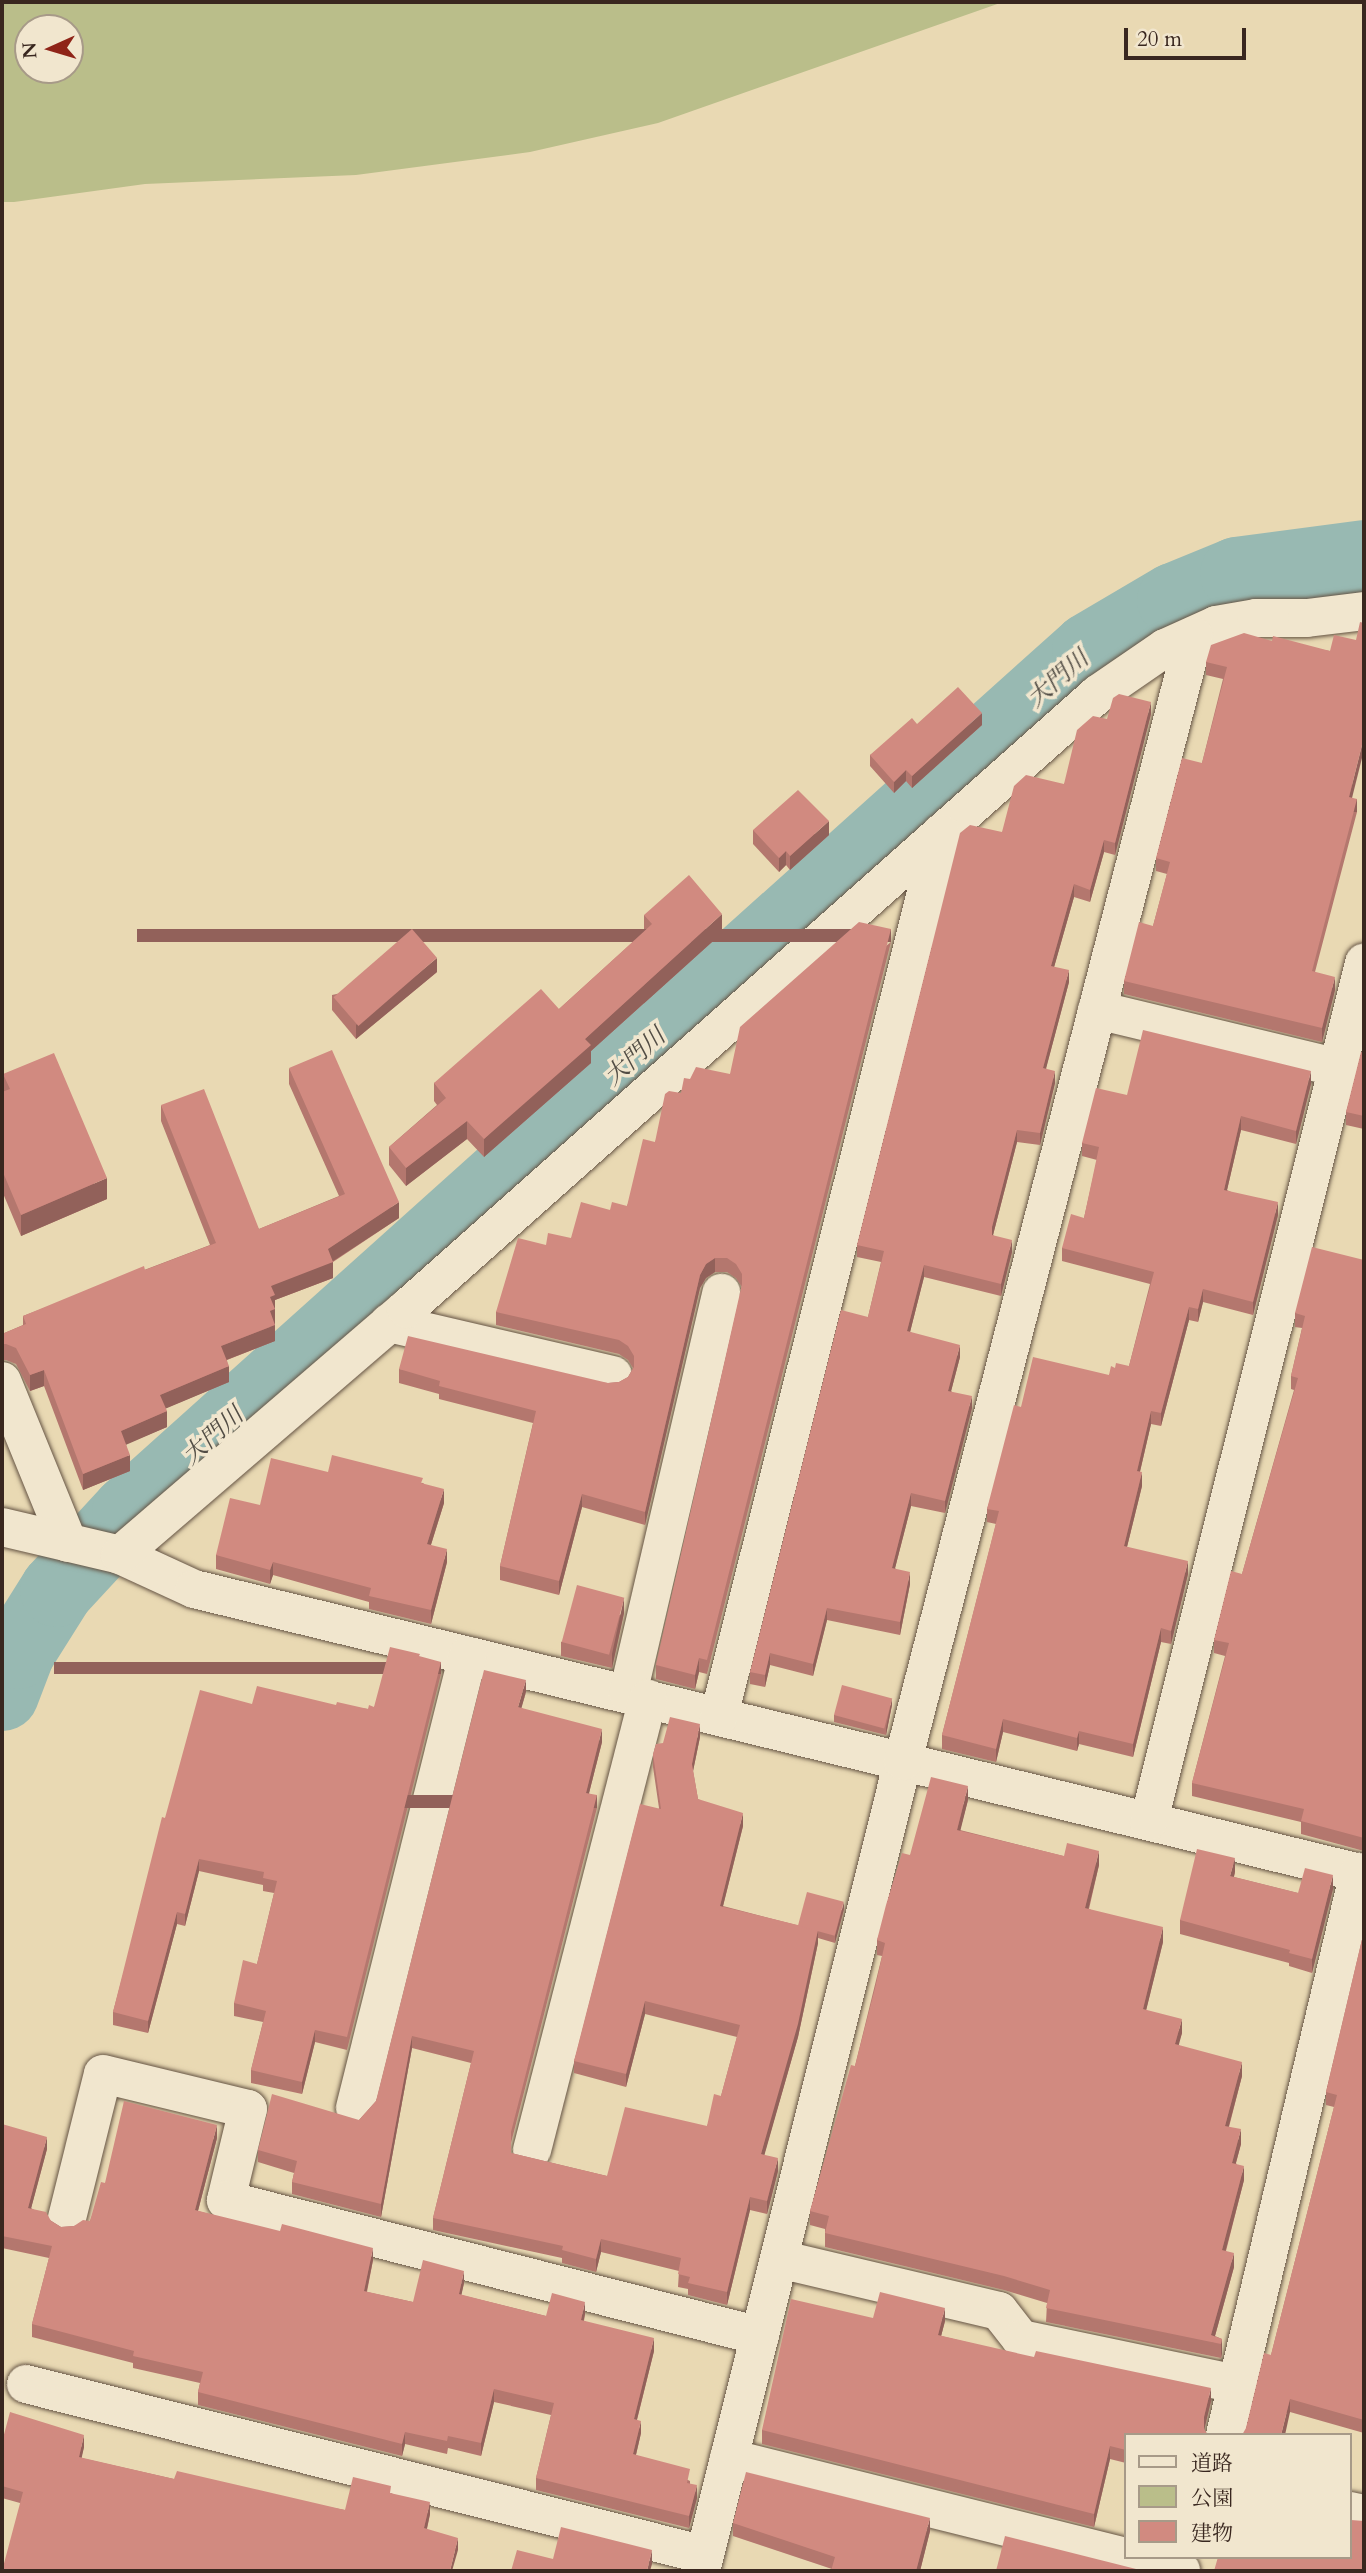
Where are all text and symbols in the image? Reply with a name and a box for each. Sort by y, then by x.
north arrow [14,14,84,84]
scale bar [1128,14,1250,58]
text: 20 m [1137,25,1182,54]
text: N [17,41,44,59]
water label: 大門川 [1021,645,1095,713]
water label: 大門川 [599,1022,671,1092]
water label: 大門川 [177,1401,249,1471]
legend [1124,2433,1352,2559]
text: 道路 [1191,2449,1233,2478]
text: 公園 [1191,2484,1233,2513]
text: 建物 [1191,2519,1233,2548]

